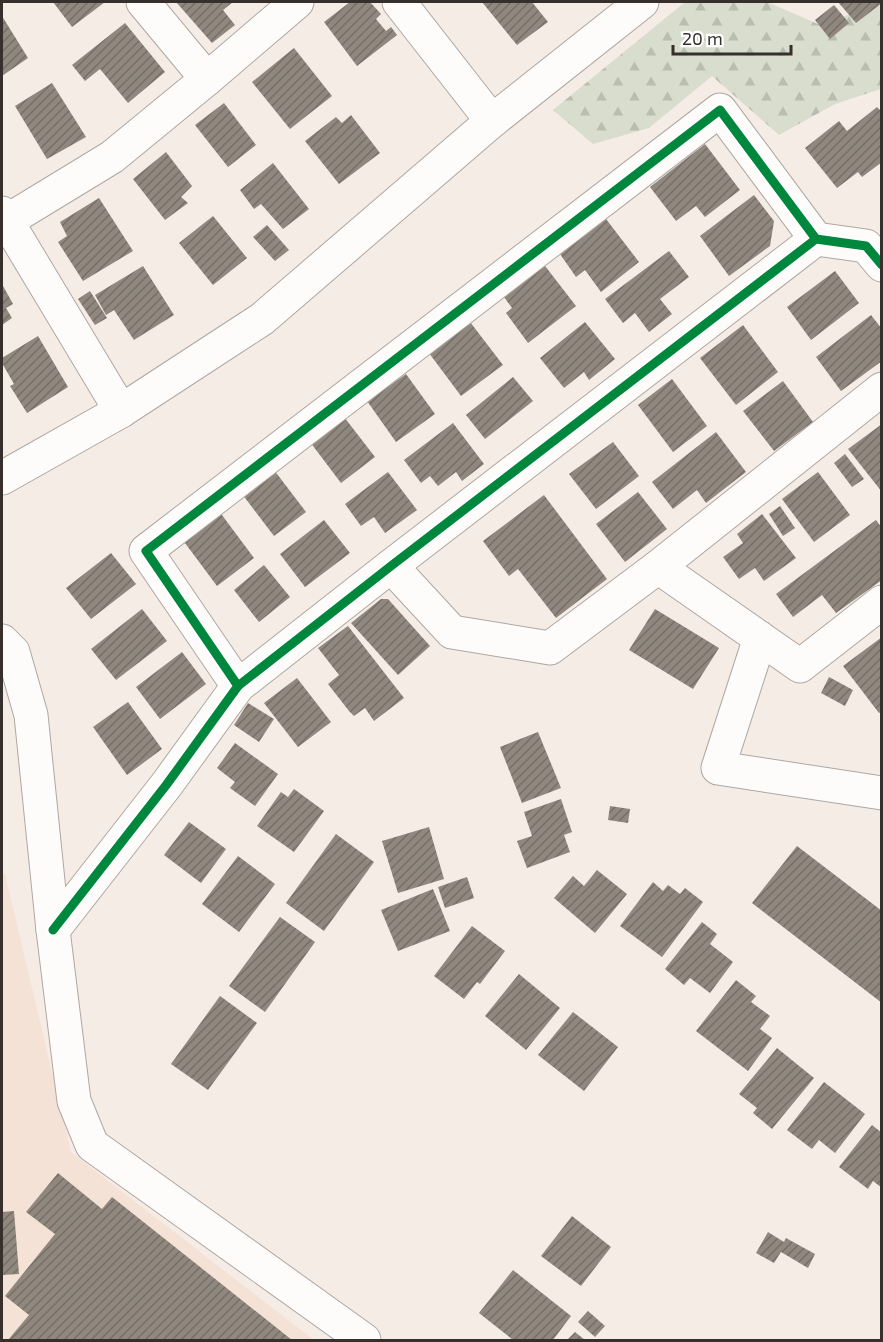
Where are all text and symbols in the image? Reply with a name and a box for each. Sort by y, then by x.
scale bar [673,18,792,56]
text: 20 m [682,27,723,49]

